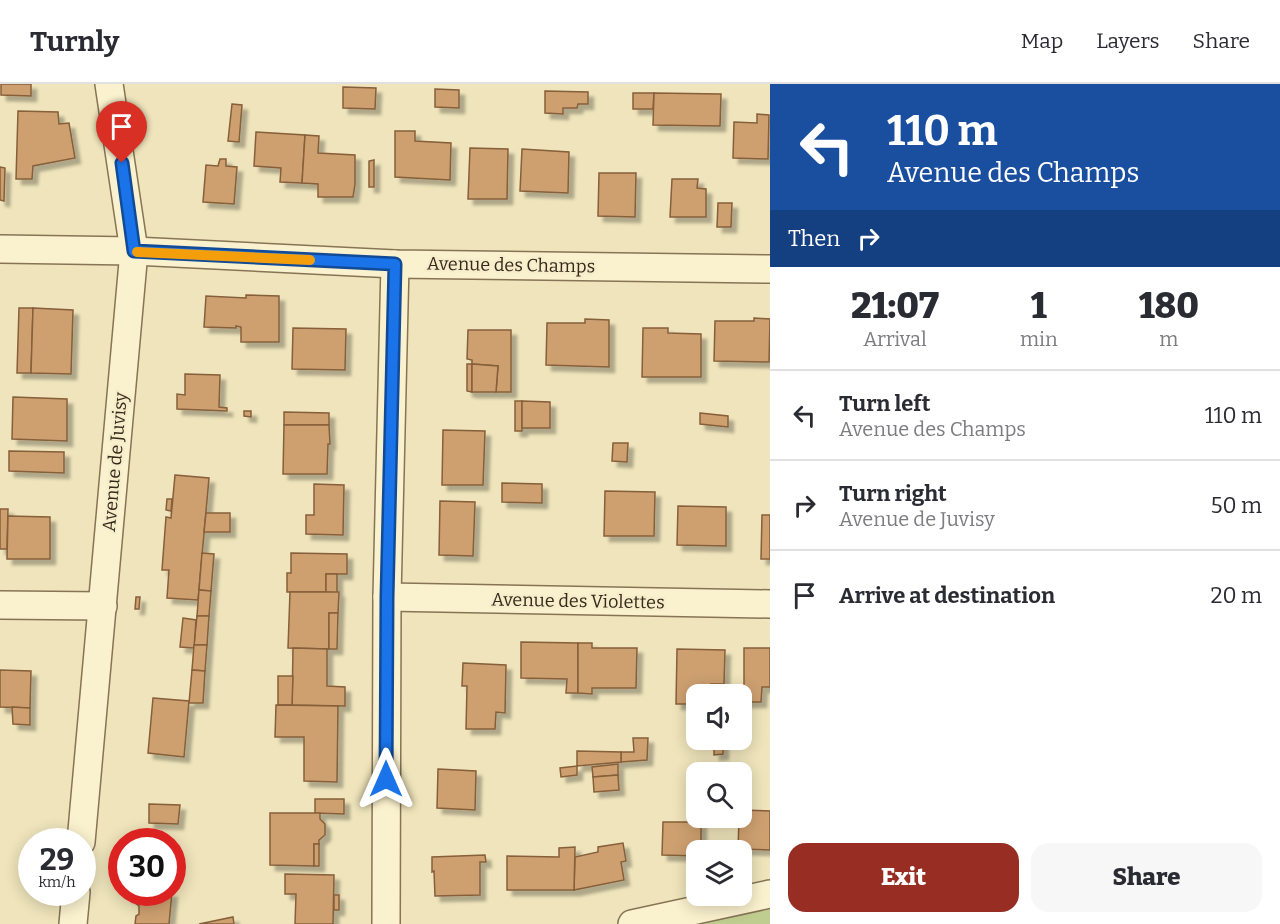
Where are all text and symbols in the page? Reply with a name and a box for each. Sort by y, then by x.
text: Turnly [30,25,119,58]
text: Map [1021,28,1063,54]
text: Layers [1096,28,1160,54]
text: Share [1193,28,1250,54]
pin [96,101,147,163]
text: 110 m [887,106,998,156]
icon: left [788,108,866,186]
icon: arrive [105,110,138,143]
text: Avenue des Champs [887,157,1139,189]
icon: right [852,222,885,255]
text: Then [788,225,840,252]
street label: Avenue des Champs [427,253,595,277]
text: 21:07 [851,284,939,328]
text: 1 [1031,284,1047,328]
text: 180 [1139,284,1199,328]
text: Arrival [863,327,927,351]
text: min [1020,327,1058,351]
text: m [1159,327,1178,351]
text: Turn left [839,390,931,417]
street label: Avenue de Juvisy [98,391,132,533]
icon: left [788,399,821,432]
text: 110 m [1205,402,1262,429]
text: Avenue des Champs [839,417,1026,441]
text: Turn right [839,480,947,507]
icon: right [788,489,821,522]
text: 50 m [1211,492,1262,519]
text: Avenue de Juvisy [839,507,995,531]
icon: arrive [788,579,821,612]
text: Arrive at destination [839,582,1055,609]
text: 20 m [1211,582,1262,609]
street label: Avenue des Violettes [491,588,665,614]
map controls [686,684,752,906]
button: sound [686,684,752,750]
position arrow [354,747,418,811]
button: search [686,762,752,828]
speed limit sign: 30 [108,828,186,906]
button: layers [686,840,752,906]
text: 29 [40,842,74,878]
button: Exit [788,843,1019,912]
button: Share [1031,843,1262,912]
text: km/h [38,873,76,891]

